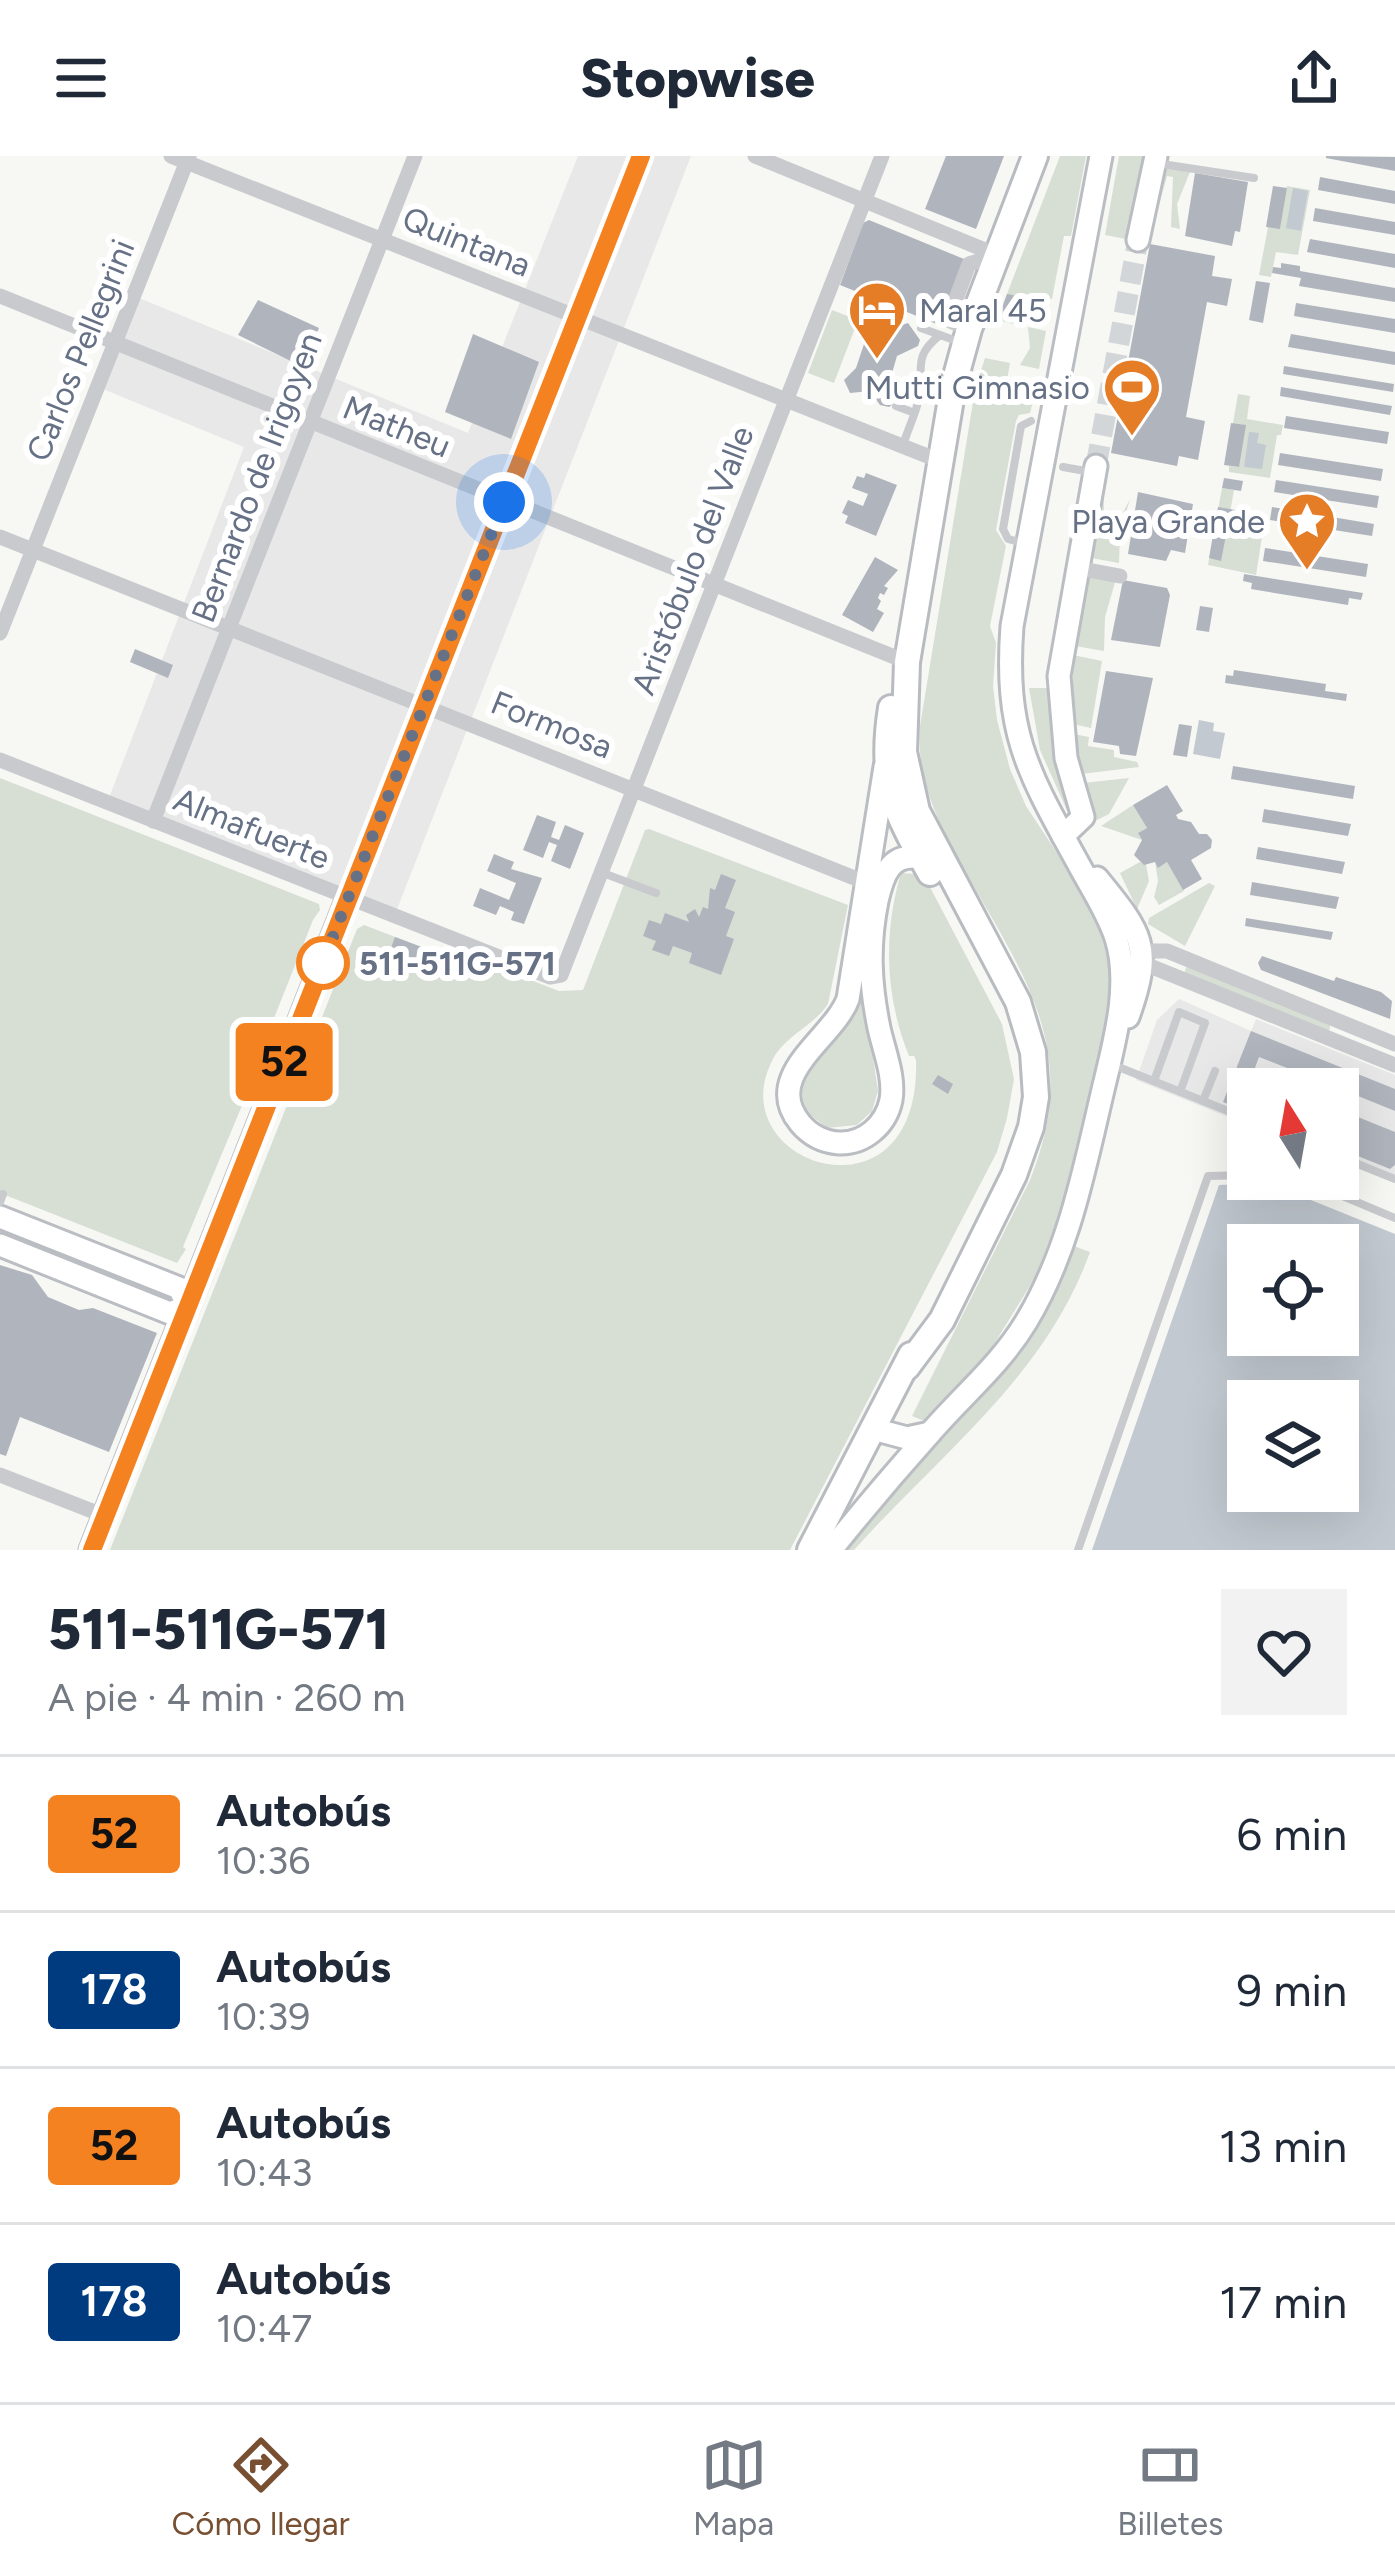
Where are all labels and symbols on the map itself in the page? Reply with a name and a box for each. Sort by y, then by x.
street label: Quintana [397,198,537,285]
street label: Carlos Pellegrini [18,234,143,467]
hotel icon: Maral 45 [846,279,908,361]
place label: Maral 45 [919,291,1047,330]
street label: Bernardo de Irigoyen [183,327,330,628]
sports icon: Mutti Gimnasio [1101,356,1163,438]
place label: Mutti Gimnasio [865,368,1090,407]
street label: Matheu [338,387,456,466]
street label: Aristóbulo del Valle [623,421,762,700]
your location [474,472,534,532]
place icon: Playa Grande [1276,490,1338,572]
place label: Playa Grande [1071,502,1265,541]
street label: Formosa [485,683,618,766]
street label: Almafuerte [168,780,335,877]
marker: 511-511G-571 [298,938,348,988]
place label: 511-511G-571 [359,944,556,983]
line badge: 52 [230,1023,338,1101]
north arrow [1227,1068,1359,1200]

